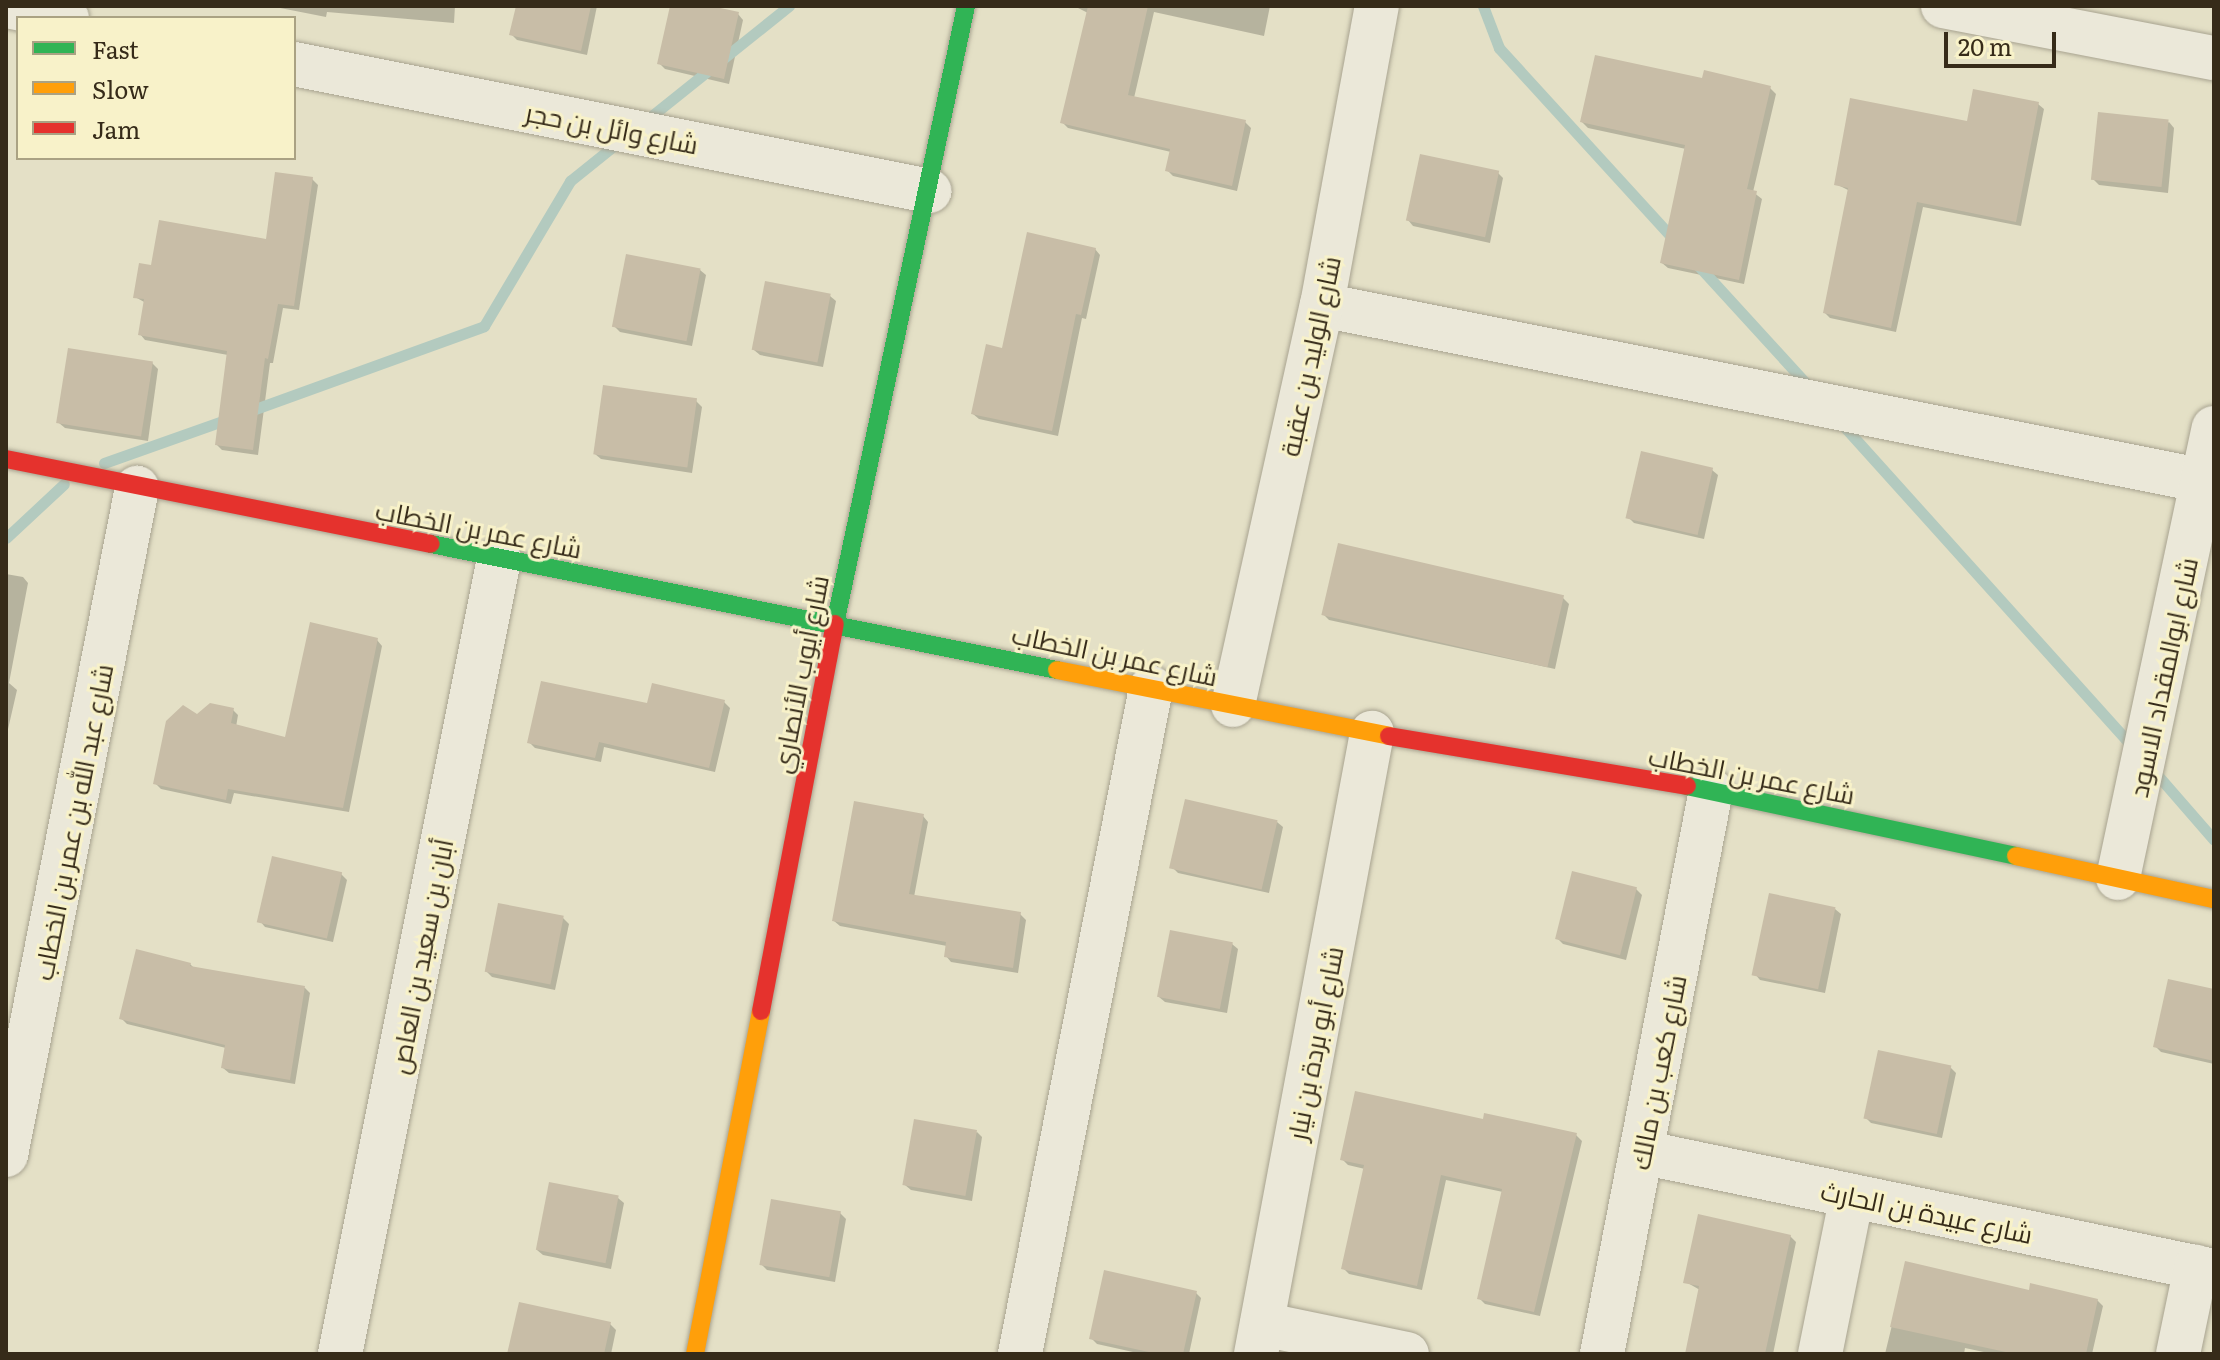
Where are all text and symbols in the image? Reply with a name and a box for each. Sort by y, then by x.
legend [16,16,296,160]
scale bar [1948,16,2060,66]
text: 20 m [1958,28,2012,63]
text: Fast [92,31,139,66]
text: Slow [92,71,149,106]
street label: شارع وائل بن حجر [523,95,701,159]
text: Jam [92,111,140,146]
street label: شارع الوليد بن عقبة [1273,253,1345,459]
street label: شارع عمر بن الخطاب [373,493,585,563]
street label: شارع ابوالمقداد الاسود [2121,554,2203,800]
street label: شارع أيوب الأنصاري [765,572,833,776]
street label: شارع عمر بن الخطاب [1009,617,1221,691]
street label: شارع عبد الله بن عمر بن الخطاب [26,661,118,983]
street label: شارع عمر بن الخطاب [1646,739,1858,809]
street label: أبان بن سعيد بن العاص [382,836,458,1076]
street label: شارع أبو بردة بن نيار [1280,943,1348,1143]
street label: شارع كعب بن مالك [1623,972,1691,1172]
street label: شارع عبيدة بن الحارث [1818,1173,2036,1249]

